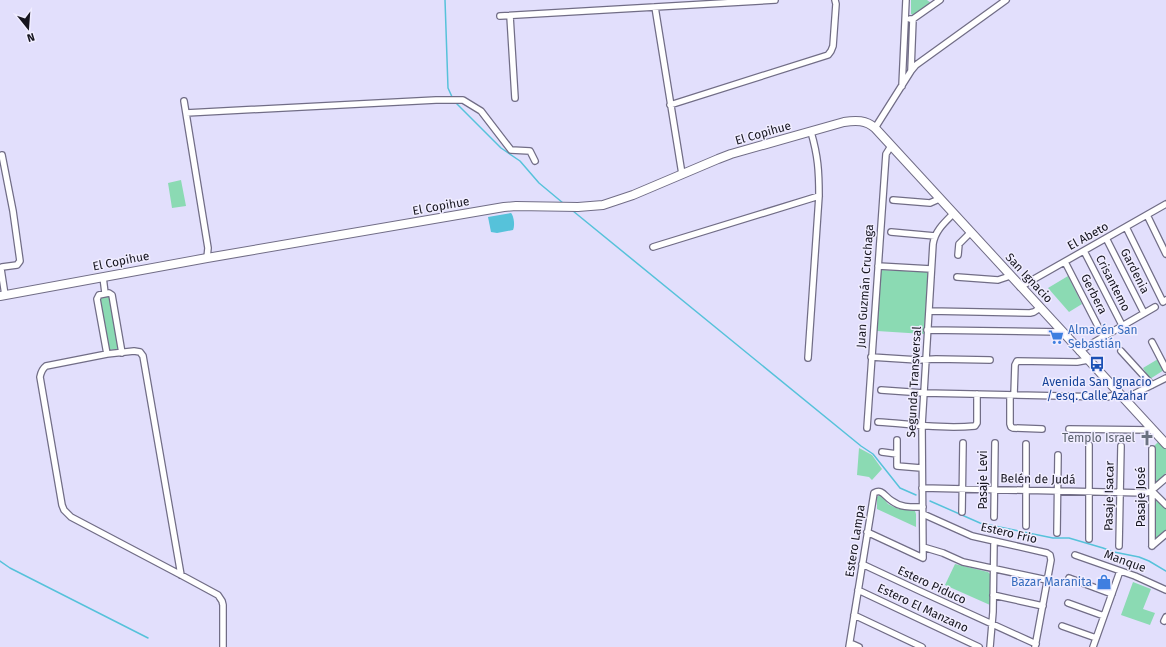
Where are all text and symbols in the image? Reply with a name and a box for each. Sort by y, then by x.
north arrow [8,8,48,48]
text: N [25,30,36,44]
street label: El Copihue [733,118,793,148]
street label: El Copihue [411,194,471,218]
street label: El Abeto [1065,219,1111,253]
street label: Juan Guzmán Cruchaga [854,224,876,348]
street label: Gardenia [1118,246,1152,296]
street label: El Copihue [91,249,151,273]
street label: San Ignacio [1002,250,1056,306]
street label: Crisantemo [1093,252,1133,314]
street label: Gerbera [1078,272,1110,316]
place label: Almacén San Sebastián [1068,323,1138,351]
street label: Segunda Transversal [904,326,924,438]
supermarket icon: Almacén San Sebastián [1047,328,1065,346]
bus stop icon: Avenida San Ignacio / esq. Calle Azahar [1088,355,1106,373]
place label: Avenida San Ignacio / esq. Calle Azahar [1042,375,1152,403]
church icon: Templo Israel [1138,429,1156,447]
place label: Templo Israel [1062,431,1135,445]
street label: Pasaje Levi [976,450,990,510]
street label: Pasaje Isacar [1101,461,1117,531]
street label: Pasaje José [1134,467,1148,527]
street label: Belén de Judá [1000,471,1076,487]
street label: Estero Lampa [842,504,868,578]
street label: Estero Frio [979,520,1039,546]
street label: Manque [1102,547,1148,575]
street label: Estero Piduco [895,563,969,607]
shop icon: Bazar Maranita [1095,573,1113,591]
place label: Bazar Maranita [1011,575,1092,589]
street label: Estero El Manzano [875,581,971,635]

